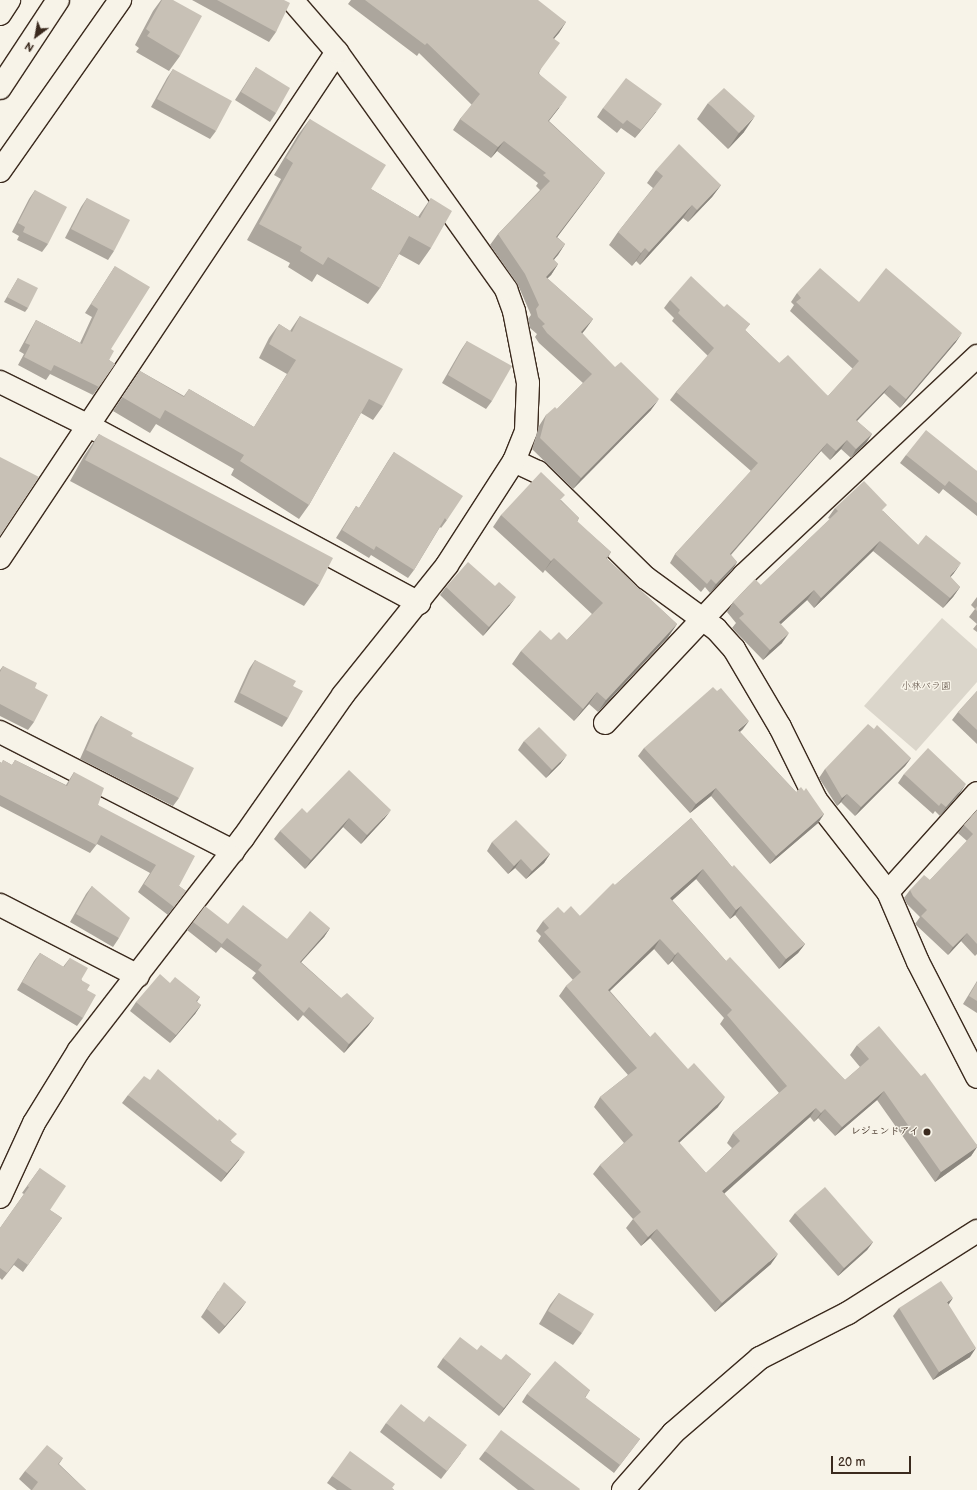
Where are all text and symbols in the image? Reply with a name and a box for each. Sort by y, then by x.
north arrow [16,16,56,56]
text: N [22,39,36,54]
park label: 小林バラ園 [901,681,951,693]
place label: レジェンドアイ [849,1126,919,1138]
marker: レジェンドアイ [922,1127,932,1137]
scale bar [833,1448,913,1474]
text: 20 m [838,1455,865,1470]

